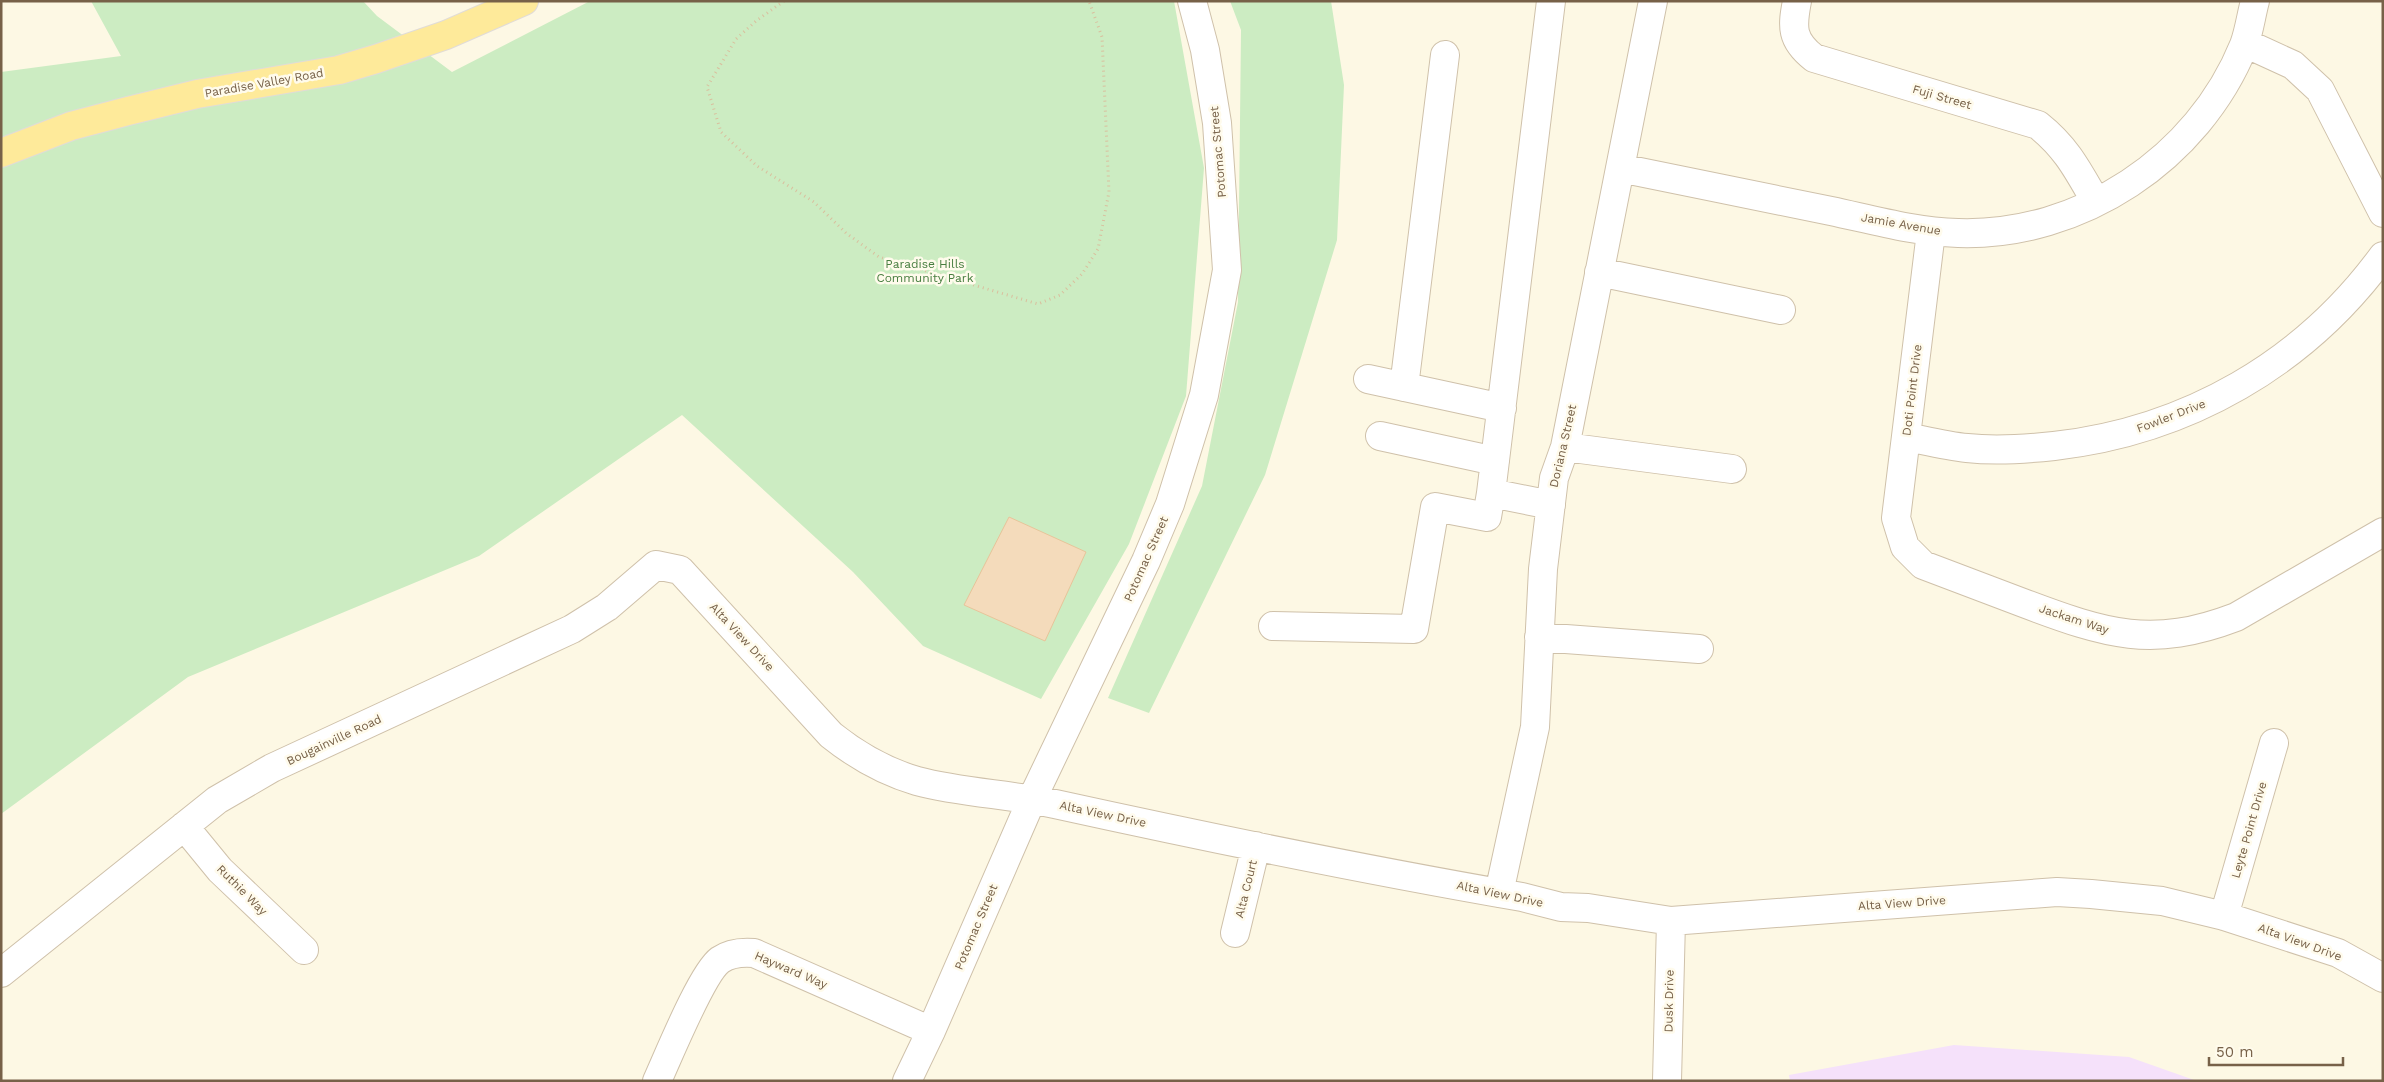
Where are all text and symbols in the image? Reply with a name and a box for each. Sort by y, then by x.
street label: Paradise Valley Road [204,66,324,100]
street label: Fuji Street [1911,82,1973,112]
street label: Potomac Street [1207,106,1229,198]
street label: Jamie Avenue [1860,210,1942,238]
park label: Paradise Hills Community Park [876,257,974,285]
street label: Doti Point Drive [1899,343,1925,436]
street label: Fowler Drive [2134,396,2208,436]
street label: Doriana Street [1547,403,1579,489]
street label: Potomac Street [1121,514,1171,604]
street label: Alta View Drive [707,600,777,674]
street label: Jackam Way [2037,601,2111,637]
street label: Bougainville Road [284,712,384,768]
street label: Leyte Point Drive [2229,780,2270,880]
street label: Alta View Drive [1058,798,1148,830]
street label: Alta Court [1232,858,1260,920]
street label: Ruthie Way [214,862,271,919]
street label: Alta View Drive [1455,878,1545,910]
street label: Potomac Street [952,882,1000,972]
street label: Alta View Drive [1858,893,1946,913]
street label: Alta View Drive [2256,920,2344,964]
street label: Hayward Way [752,948,830,992]
street label: Dusk Drive [1661,969,1677,1033]
scale bar [2209,1034,2343,1066]
text: 50 m [2216,1043,2253,1061]

